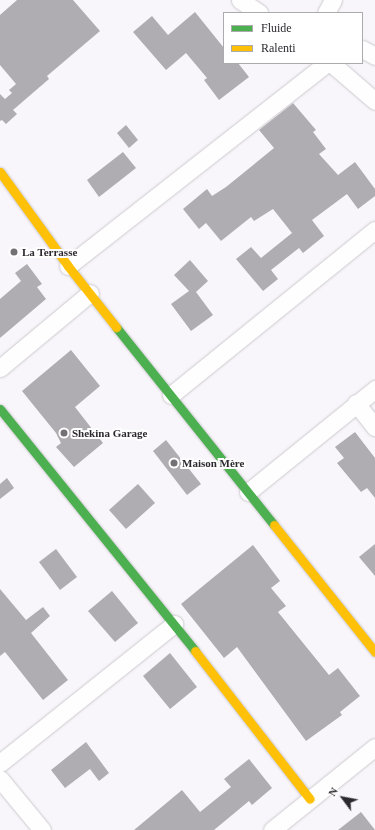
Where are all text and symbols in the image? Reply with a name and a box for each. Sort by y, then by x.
legend [223,12,363,64]
text: Fluide [261,21,292,35]
text: Ralenti [261,41,296,55]
place label: La Terrasse [22,245,78,259]
marker: La Terrasse [9,247,19,257]
place label: Shekina Garage [72,426,147,440]
marker: Shekina Garage [59,428,69,438]
place label: Maison Mère [182,456,244,470]
marker: Maison Mère [169,458,179,468]
north arrow [323,778,363,818]
text: N [326,785,340,798]

